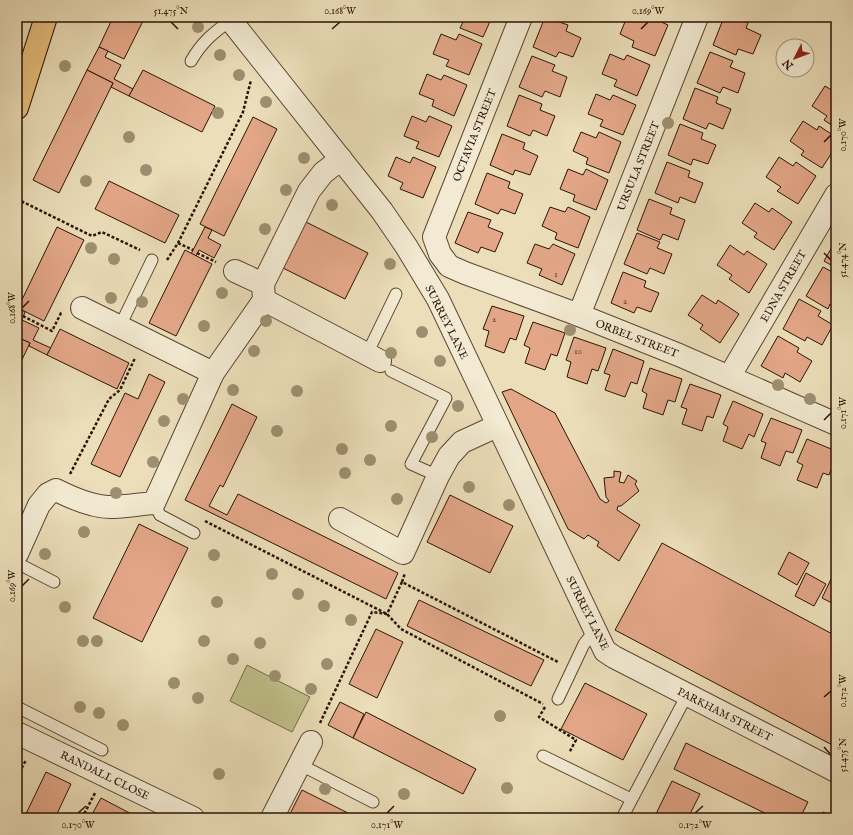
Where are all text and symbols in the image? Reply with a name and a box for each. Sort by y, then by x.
text: 51.475°N [154,5,188,18]
text: 0.168°W [324,5,356,18]
text: 0.169°W [632,5,664,18]
north arrow [775,38,815,78]
text: N [780,55,797,73]
street label: OCTAVIA STREET [450,87,500,184]
text: 0.170°W [837,118,850,152]
street label: URSULA STREET [615,120,663,213]
text: 51.474°N [837,242,850,278]
street label: EDNA STREET [758,248,810,325]
house number: 1 [554,269,558,280]
street label: SURREY LANE [421,283,471,362]
text: 0.168°W [6,292,19,324]
house number: 2 [623,296,627,307]
house number: 2 [492,314,496,325]
street label: ORBEL STREET [593,317,680,361]
house number: 10 [574,346,582,357]
text: 0.171°W [837,397,850,429]
text: 0.169°W [6,570,19,602]
street label: SURREY LANE [562,574,612,653]
text: 0.172°W [837,674,850,707]
street label: PARKHAM STREET [675,685,774,745]
text: 51.475°N [837,738,850,772]
street label: RANDALL CLOSE [58,748,152,804]
text: 0.170°W [61,819,95,832]
text: 0.171°W [371,819,403,832]
text: 0.172°W [679,819,712,832]

